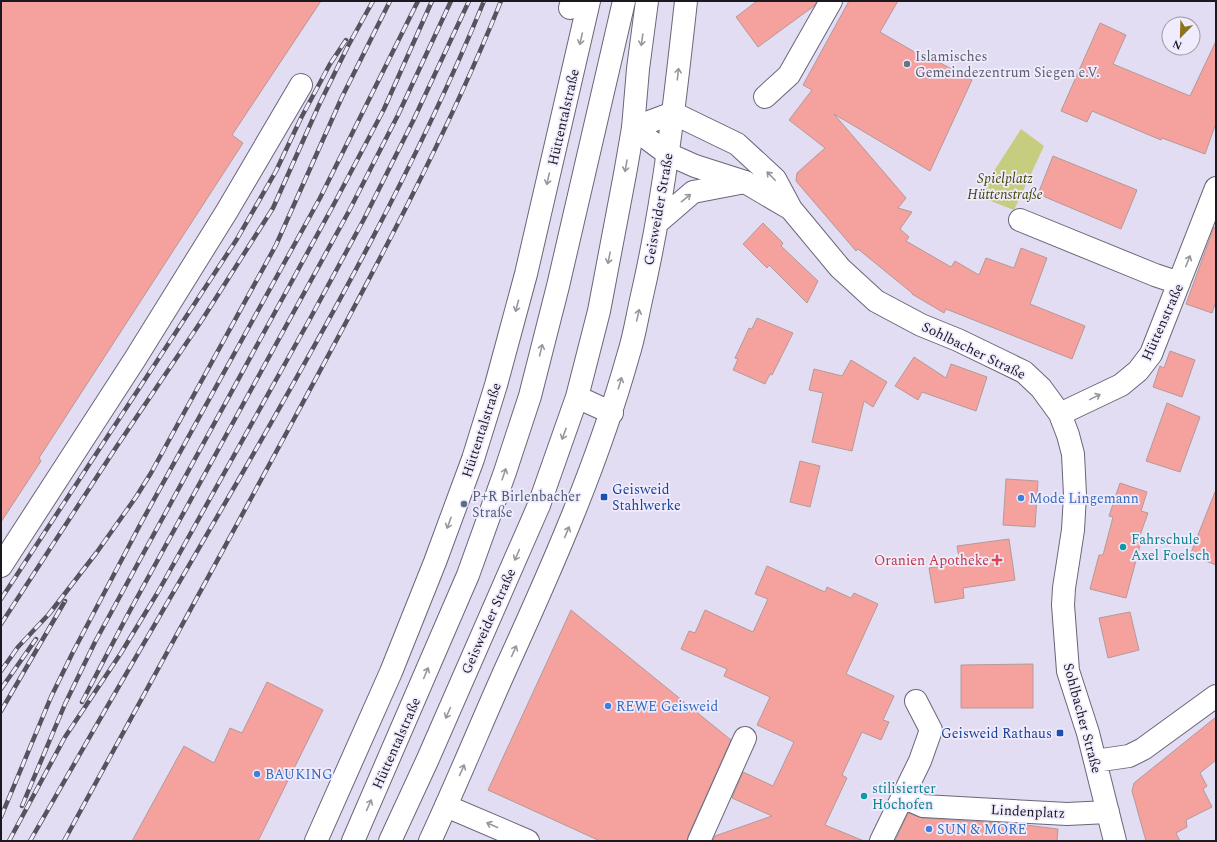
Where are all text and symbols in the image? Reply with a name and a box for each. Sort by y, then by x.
north arrow [1161,16,1201,56]
one-way arrow [576,32,584,45]
one-way arrow [638,33,646,46]
text: N [1170,35,1185,54]
place label: Islamisches Gemeindezentrum Siegen e.V. [915,46,1100,83]
marker: Islamisches Gemeindezentrum Siegen e.V. [902,59,912,69]
street label: Hüttentalstraße [542,66,585,168]
one-way arrow [674,68,682,81]
street label: Geisweider Straße [638,151,679,267]
one-way arrow [622,159,630,172]
park label: Spielplatz Hüttenstraße [967,168,1043,205]
one-way arrow [766,171,776,181]
one-way arrow [544,172,551,185]
one-way arrow [681,193,692,202]
one-way arrow [605,251,613,264]
one-way arrow [1184,256,1192,268]
street label: Hüttenstraße [1136,280,1189,364]
one-way arrow [513,299,521,312]
one-way arrow [634,309,642,322]
street label: Sohlbacher Straße [918,316,1030,385]
one-way arrow [538,343,546,356]
one-way arrow [617,377,624,390]
street label: Hüttentalstraße [456,380,507,480]
one-way arrow [1089,393,1101,400]
one-way arrow [560,427,567,440]
one-way arrow [501,468,508,481]
place label: Geisweid Stahlwerke [612,479,681,516]
place label: P+R Birlenbacher Straße [472,486,581,523]
place label: Mode Lingemann [1029,488,1139,509]
marker: Geisweid Stahlwerke [599,492,609,502]
marker: Mode Lingemann [1016,493,1026,503]
marker: P+R Birlenbacher Straße [459,499,469,509]
one-way arrow [445,517,453,529]
one-way arrow [563,526,571,538]
place label: Fahrschule Axel Foelsch [1131,529,1210,566]
marker: Fahrschule Axel Foelsch [1118,542,1128,552]
one-way arrow [512,548,520,560]
place label: Oranien Apotheke [874,550,989,571]
marker: Oranien Apotheke [992,555,1002,565]
street label: Geisweider Straße [456,565,521,677]
one-way arrow [511,645,519,657]
street label: Sohlbacher Straße [1058,661,1107,776]
one-way arrow [423,668,430,680]
street label: Hüttentalstraße [367,694,426,793]
place label: REWE Geisweid [616,696,718,717]
marker: REWE Geisweid [603,701,613,711]
one-way arrow [444,706,451,718]
place label: Geisweid Rathaus [941,723,1052,744]
marker: Geisweid Rathaus [1055,728,1065,738]
place label: BAUKING [265,764,333,785]
one-way arrow [459,764,466,776]
marker: BAUKING [252,769,262,779]
place label: stilisierter Hochofen [872,778,936,815]
marker: stilisierter Hochofen [859,791,869,801]
street label: Lindenplatz [990,799,1066,824]
one-way arrow [366,800,373,812]
place label: SUN & MORE [937,819,1027,840]
one-way arrow [486,821,498,829]
marker: SUN & MORE [924,824,934,834]

